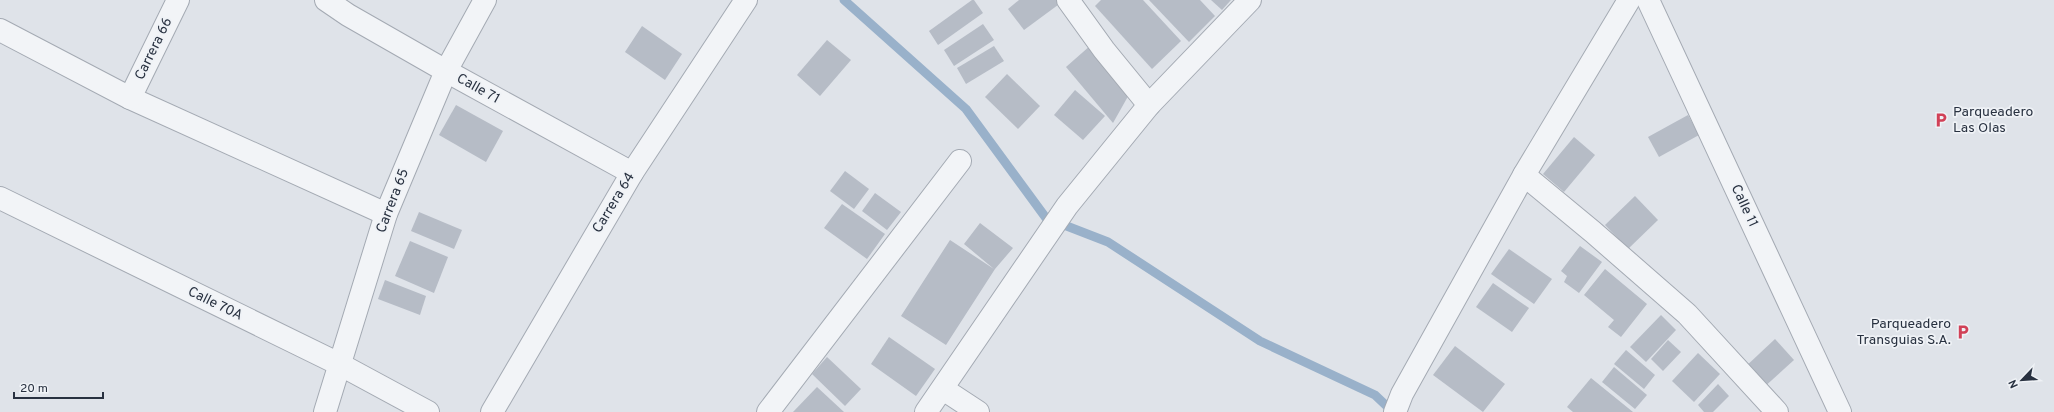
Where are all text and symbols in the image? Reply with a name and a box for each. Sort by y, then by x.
street label: Carrera 66 [132,15,176,83]
street label: Calle 71 [453,70,503,108]
place label: Parqueadero Las Olas [1953,104,2034,137]
parking icon: Parqueadero Las Olas [1932,111,1950,129]
street label: Carrera 65 [373,166,413,236]
street label: Carrera 64 [589,170,639,236]
street label: Calle 11 [1727,182,1761,230]
street label: Calle 70A [185,283,245,325]
place label: Parqueadero Transguias S.A. [1857,316,1951,349]
parking icon: Parqueadero Transguias S.A. [1954,323,1972,341]
north arrow [2002,360,2042,400]
scale bar [14,374,103,400]
text: N [2006,377,2022,390]
text: 20 m [20,381,48,397]

